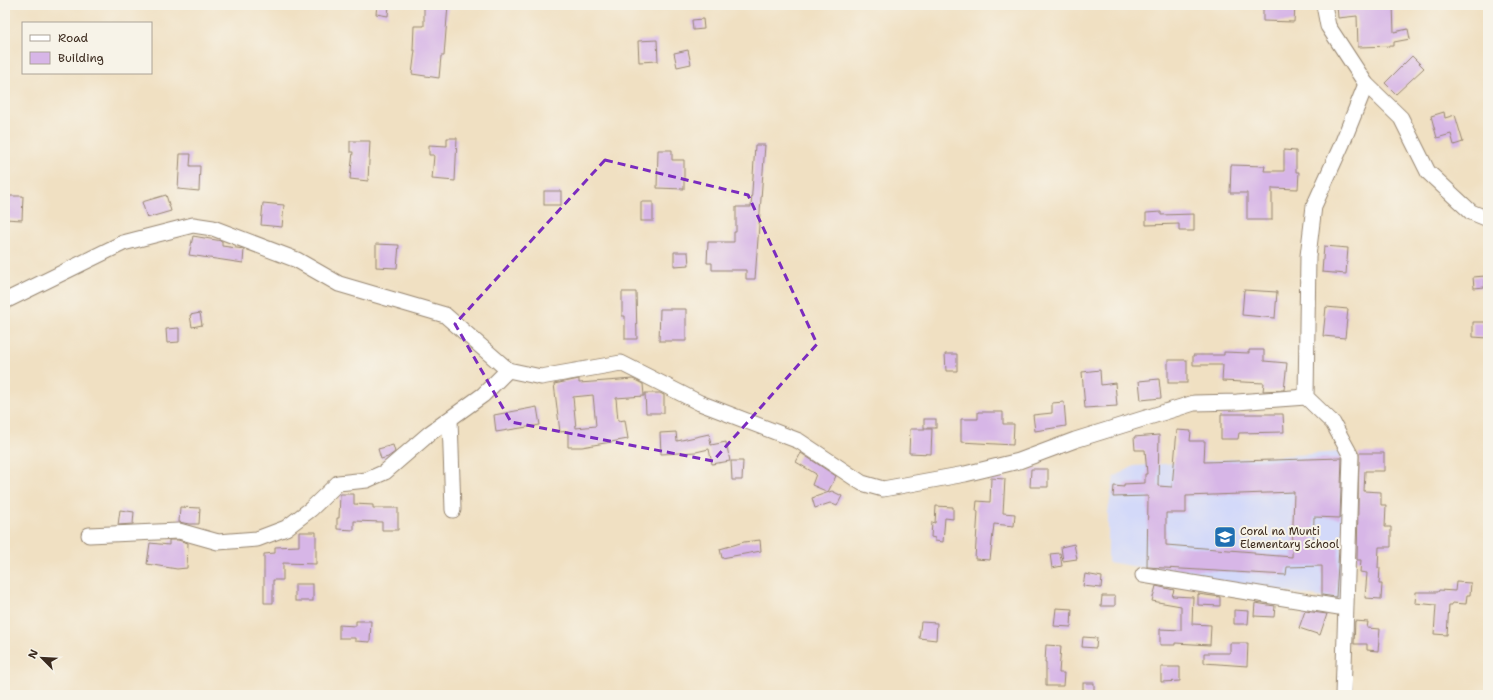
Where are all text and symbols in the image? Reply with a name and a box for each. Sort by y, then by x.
legend [22,22,152,74]
text: Road [58,30,89,46]
text: Building [58,50,104,66]
school or university icon: Coral na Munti Elementary School [1212,524,1238,550]
place label: Coral na Munti Elementary School [1240,524,1340,552]
north arrow [22,638,62,678]
text: N [25,647,42,661]

